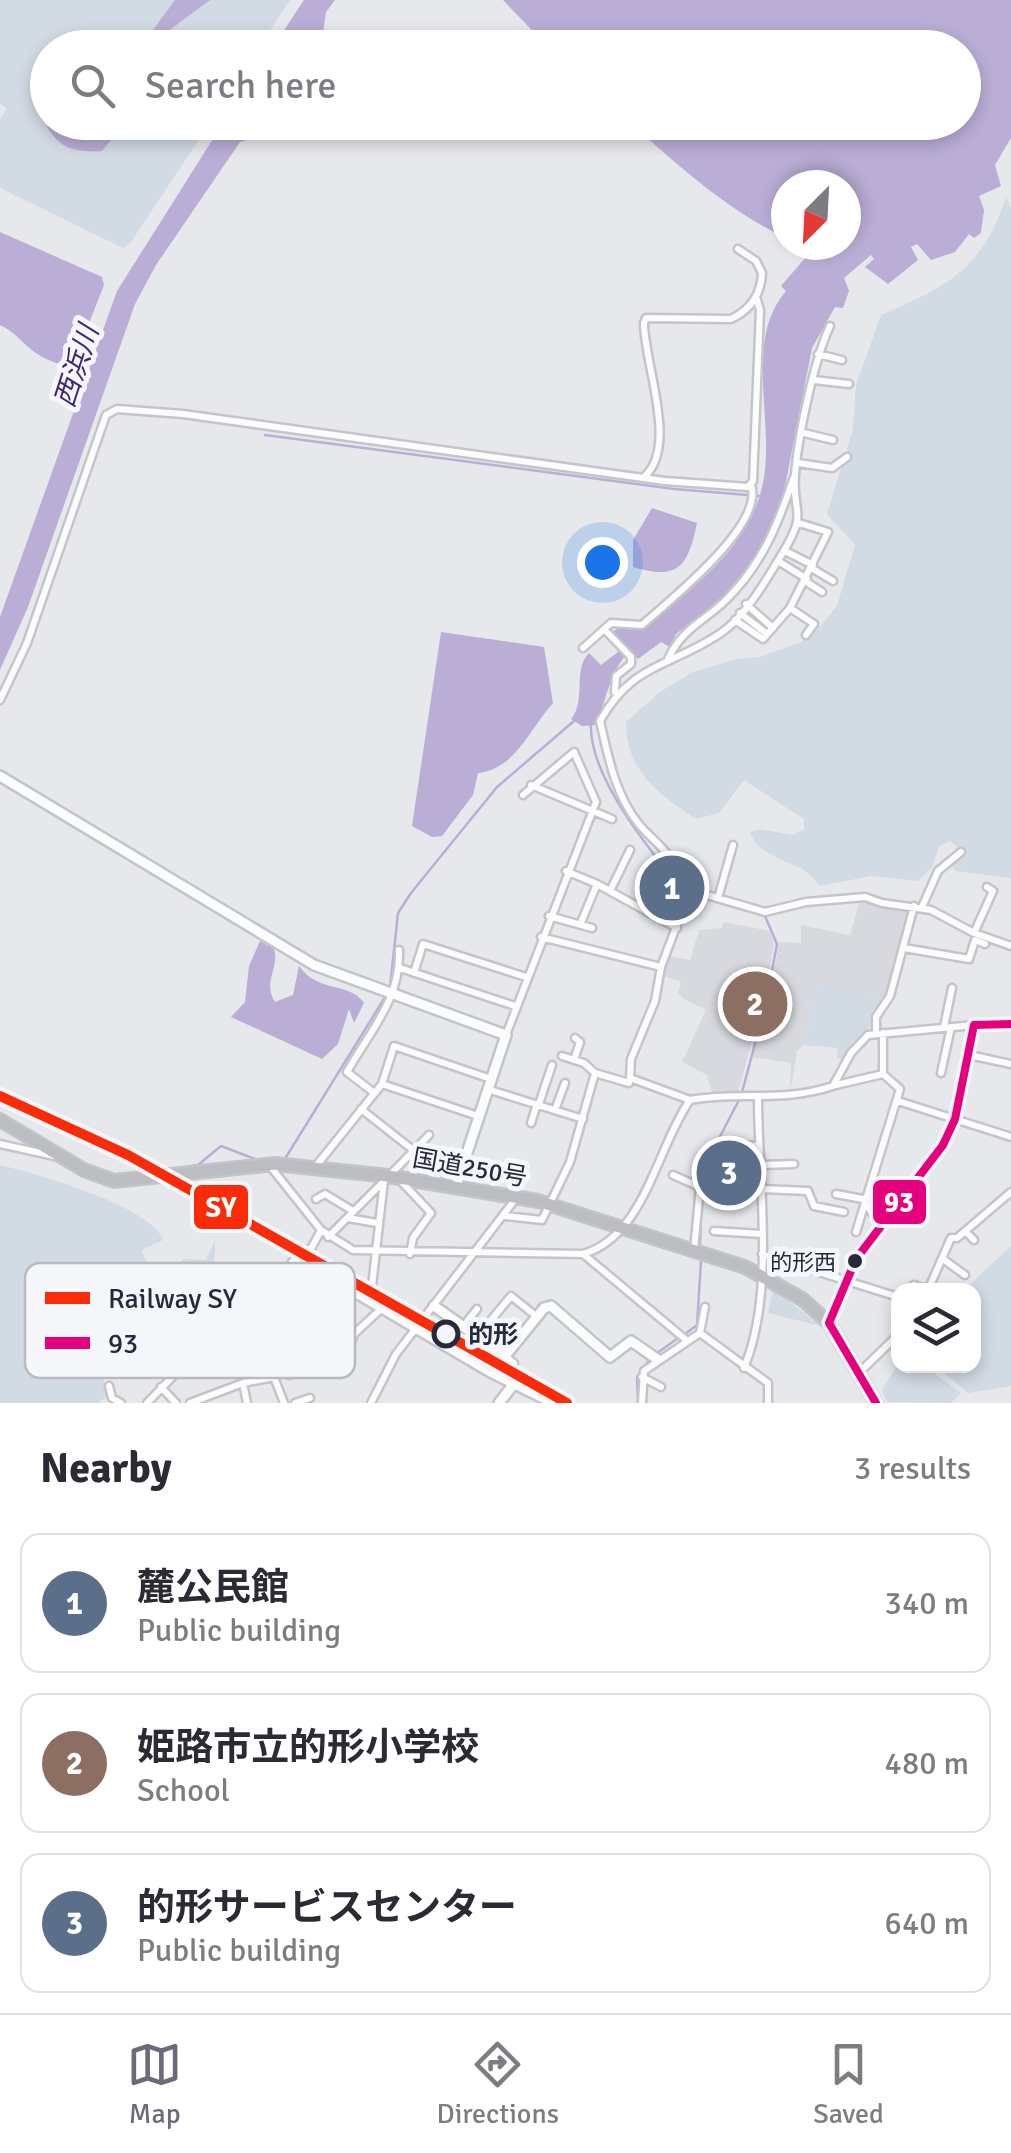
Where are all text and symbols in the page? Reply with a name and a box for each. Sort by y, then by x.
search box [30,30,981,140]
icon: search [65,58,120,113]
text: Search here [145,62,337,109]
north arrow [771,170,861,260]
water label: 西浜川 [48,318,107,412]
your location [577,537,628,588]
pin: 1 [640,850,704,926]
pin: 2 [722,966,788,1042]
pin: 3 [696,1136,762,1210]
street label: 国道250号 [410,1142,529,1193]
line badge: 93 [871,1178,928,1226]
line badge: SY [192,1183,250,1231]
text: 93 [884,1186,914,1220]
text: SY [206,1191,237,1225]
place label: 的形西 [770,1249,836,1276]
marker: 的形西 [845,1251,865,1271]
legend [25,1263,355,1378]
text: Railway SY [108,1282,237,1316]
map controls [891,1283,981,1373]
button: layers [891,1283,981,1373]
place label: 的形 [468,1319,518,1350]
marker: 的形 [433,1321,459,1347]
text: 93 [108,1327,138,1361]
text: Nearby [40,1443,172,1494]
text: 3 results [854,1449,971,1488]
text: 麓公民館 [137,1564,289,1611]
text: 1 [66,1584,83,1623]
text: 340 m [885,1584,969,1623]
text: Public building [137,1611,341,1650]
text: 姫路市立的形小学校 [137,1724,479,1771]
text: 2 [66,1744,83,1783]
text: 480 m [885,1744,969,1783]
text: School [137,1771,230,1810]
text: 的形サービスセンター [137,1884,517,1931]
text: 3 [66,1904,83,1943]
text: 640 m [885,1904,969,1943]
text: Public building [137,1931,341,1970]
tab: Map [127,2037,182,2131]
tab: Directions [437,2037,559,2131]
tab: Saved [813,2037,884,2131]

